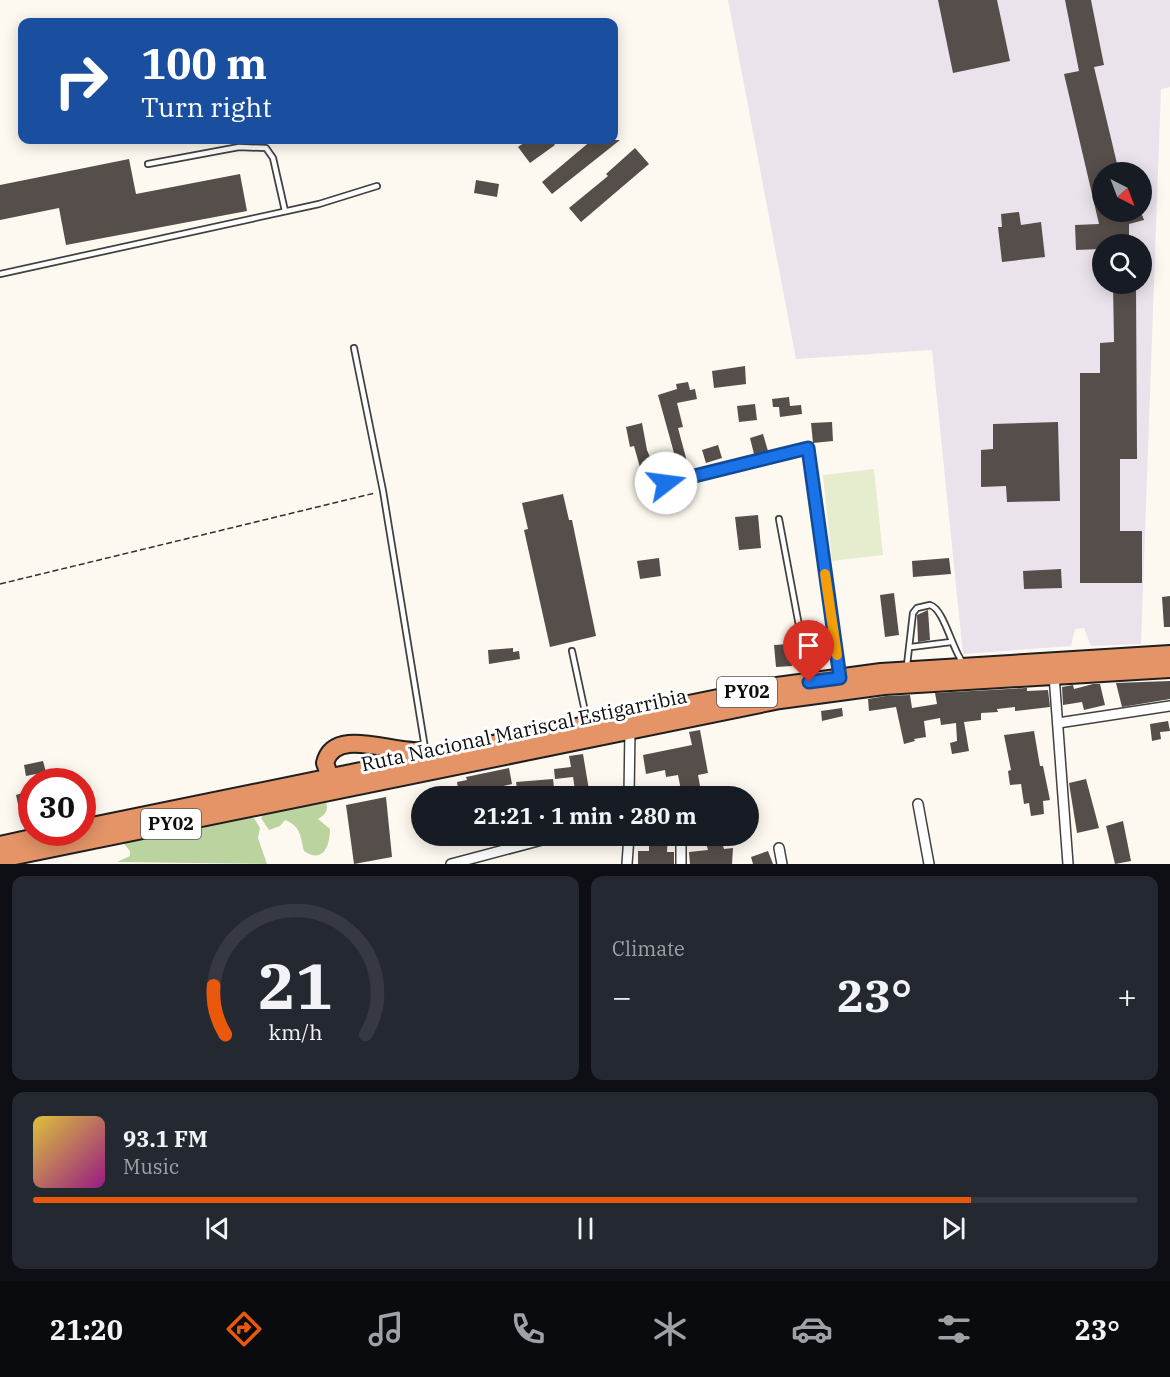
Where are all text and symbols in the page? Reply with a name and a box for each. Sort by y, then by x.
text: 100 m [141,36,267,91]
icon: right [42,42,120,120]
text: Turn right [141,89,272,124]
north arrow [1092,162,1152,222]
map controls [1092,162,1152,294]
button: search [1092,234,1152,294]
position arrow [634,451,698,515]
pin [783,620,834,682]
icon: arrive [792,629,825,662]
road number: PY02 [717,677,777,707]
street label: Ruta Nacional Mariscal Estigarribia [358,682,690,777]
speed limit sign: 30 [18,768,96,846]
text: 21:21 · 1 min · 280 m [473,801,697,830]
road number: PY02 [141,809,201,839]
text: Climate [612,935,685,962]
text: 21 [258,945,333,1026]
text: 23° [837,966,912,1024]
text: − [612,975,632,1018]
text: + [1117,975,1137,1018]
text: km/h [268,1018,323,1046]
text: 93.1 FM [123,1124,208,1153]
text: Music [123,1153,179,1180]
icon: previous [201,1212,234,1245]
icon: pause [569,1212,602,1245]
icon: next [937,1212,970,1245]
icon: directions [223,1308,265,1350]
icon: music [365,1308,407,1350]
icon: phone [507,1308,549,1350]
icon: climate [649,1308,691,1350]
icon: car [791,1308,833,1350]
icon: filters [933,1308,975,1350]
text: 21:20 [50,1312,123,1347]
text: 23° [1075,1312,1120,1347]

